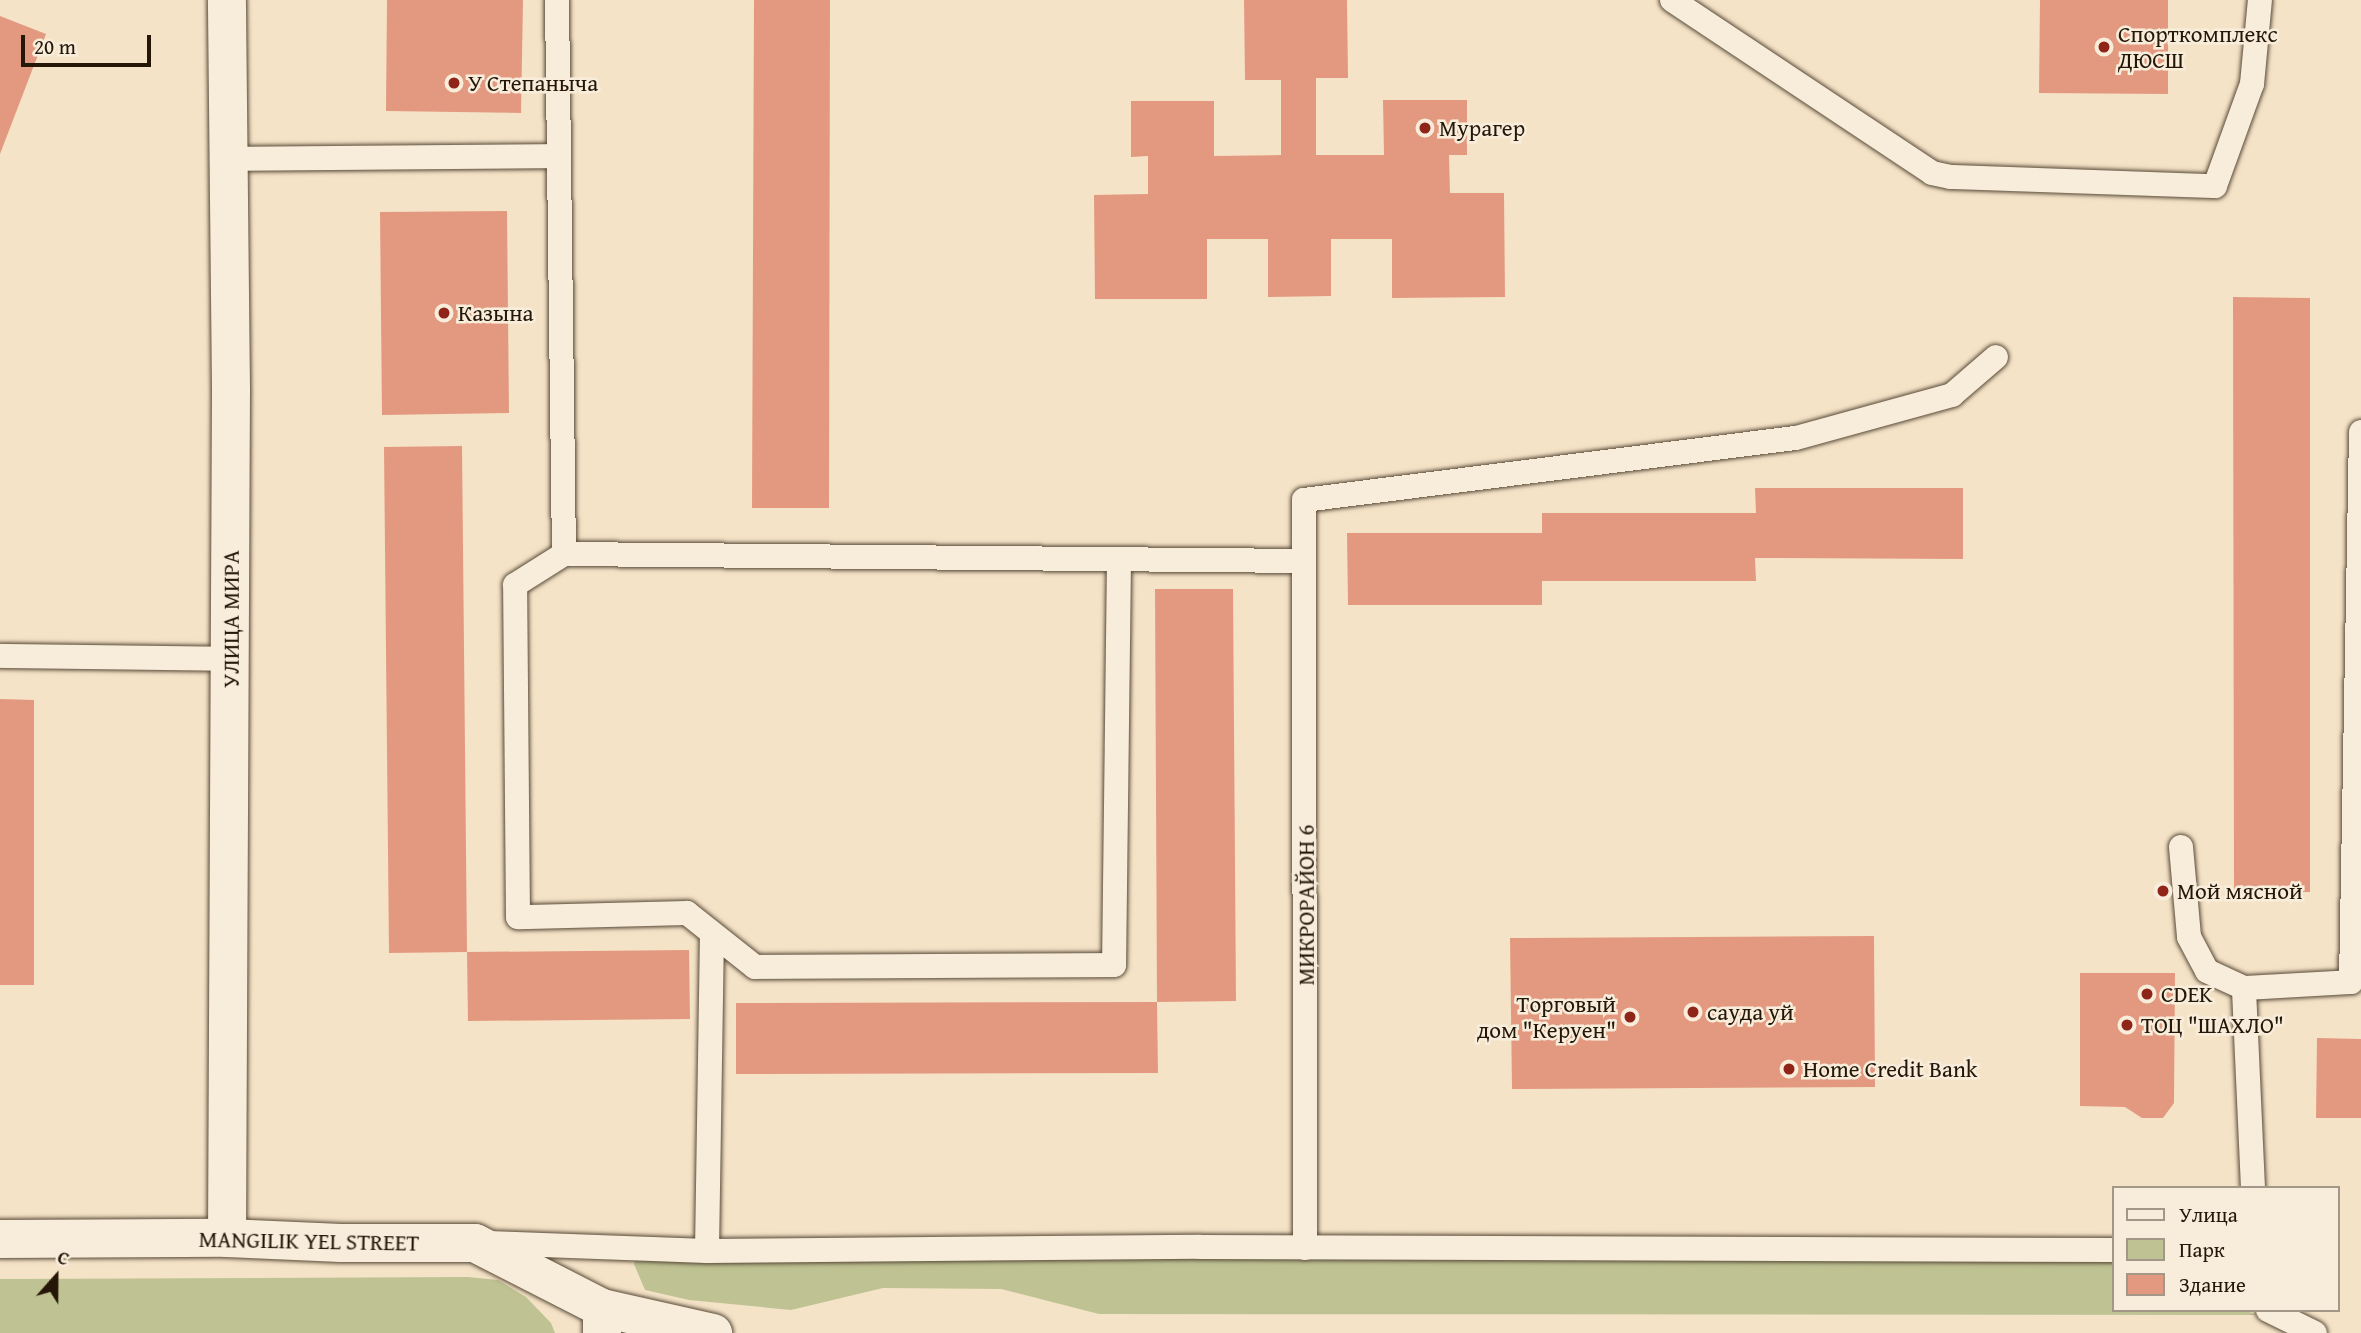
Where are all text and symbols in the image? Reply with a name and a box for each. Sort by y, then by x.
place label: Спорткомплекс ДЮСШ [2118,20,2278,74]
scale bar [24,21,154,65]
text: 20 m [34,31,76,62]
marker: Спорткомплекс ДЮСШ [2096,39,2112,55]
place label: У Степаныча [468,69,598,97]
marker: У Степаныча [446,75,462,91]
place label: Мурагер [1439,114,1525,142]
marker: Мурагер [1417,120,1433,136]
place label: Казына [458,299,533,327]
marker: Казына [436,305,452,321]
street label: УЛИЦА МИРА [217,550,245,688]
street label: МИКРОРАЙОН 6 [1292,824,1320,986]
place label: Мой мясной [2177,877,2303,905]
marker: Мой мясной [2155,883,2171,899]
place label: CDEK [2161,980,2213,1008]
marker: CDEK [2139,986,2155,1002]
place label: Торговый дом "Керуен" [1477,990,1616,1044]
place label: сауда уй [1707,998,1794,1026]
marker: сауда уй [1685,1004,1701,1020]
marker: Торговый дом "Керуен" [1622,1009,1638,1025]
place label: ТОЦ "ШАХЛО" [2141,1011,2284,1039]
marker: ТОЦ "ШАХЛО" [2119,1017,2135,1033]
place label: Home Credit Bank [1803,1055,1977,1083]
marker: Home Credit Bank [1781,1061,1797,1077]
legend [2112,1186,2340,1312]
text: Улица [2179,1199,2238,1230]
street label: MANGILIK YEL STREET [198,1225,420,1257]
text: Парк [2179,1234,2225,1265]
north arrow [21,1242,91,1312]
text: С [53,1242,74,1272]
text: Здание [2179,1269,2246,1300]

